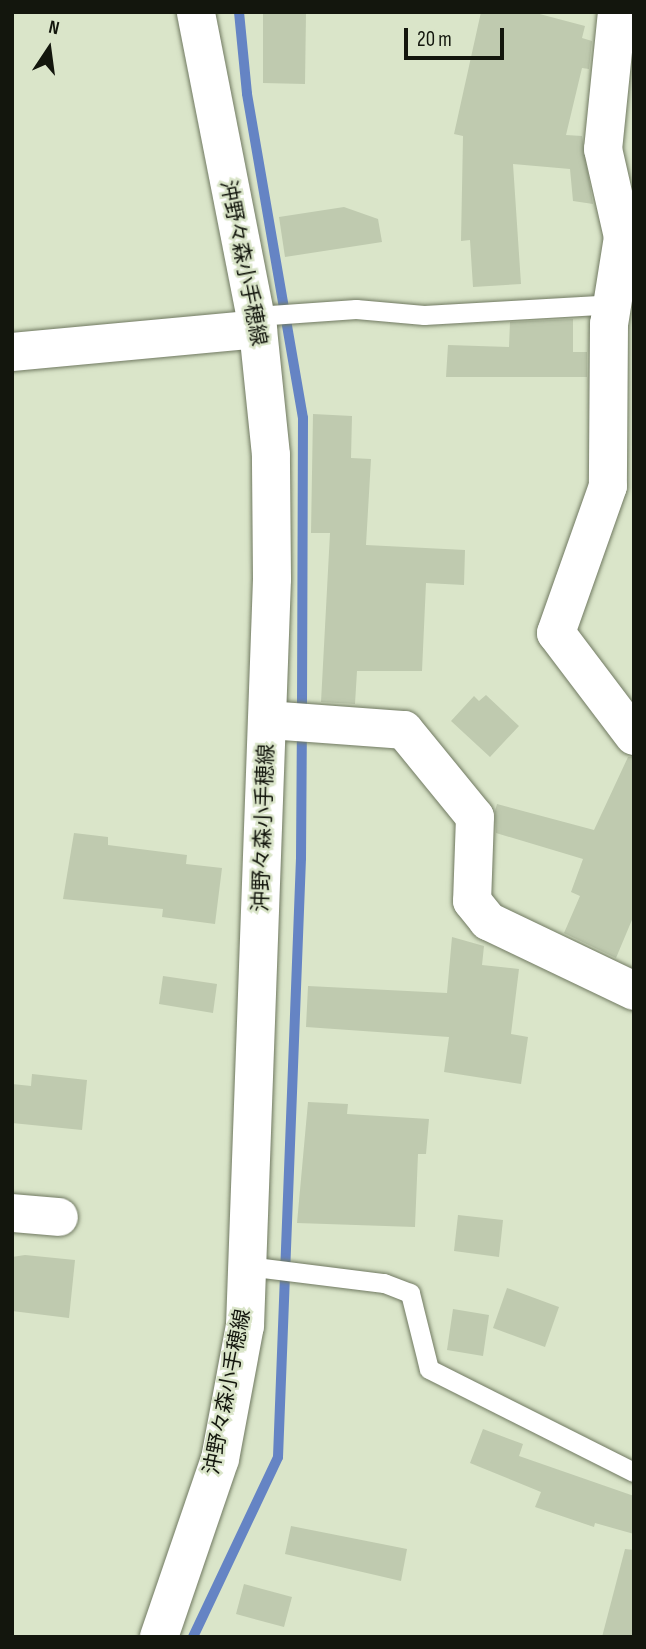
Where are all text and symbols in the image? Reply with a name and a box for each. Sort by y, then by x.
north arrow [14,14,84,84]
scale bar [408,14,508,58]
text: N [46,16,61,40]
text: 20 m [417,27,452,52]
street label: 沖野々森小手穂線 [215,178,271,348]
street label: 沖野々森小手穂線 [248,744,280,912]
street label: 沖野々森小手穂線 [200,1307,256,1477]

